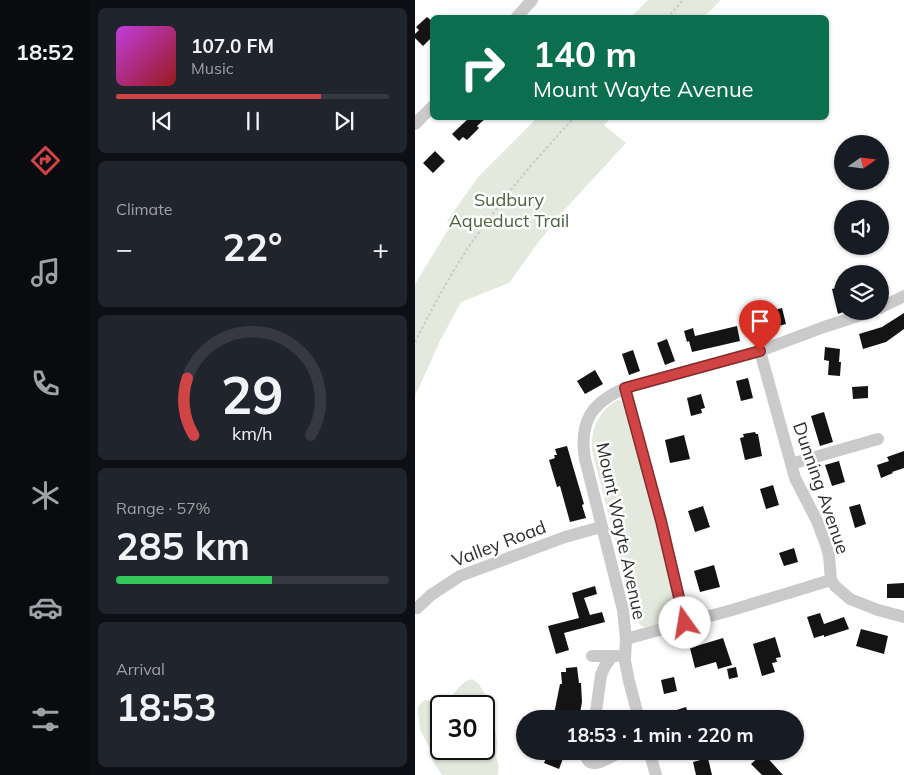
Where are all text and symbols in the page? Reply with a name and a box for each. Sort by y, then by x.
text: 140 m [533,32,637,76]
text: 107.0 FM [191,34,274,58]
icon: right [450,35,515,100]
text: 18:52 [16,38,74,66]
text: Music [191,58,234,78]
text: Mount Wayte Avenue [533,75,754,103]
icon: previous [148,107,176,135]
icon: pause [239,107,267,135]
icon: next [330,107,358,135]
north arrow [834,135,889,190]
map controls [834,135,889,320]
icon: directions [28,143,63,178]
park label: Sudbury Aqueduct Trail [449,188,569,232]
text: Climate [116,199,172,219]
button: sound [834,200,889,255]
text: 22° [222,223,283,271]
text: − [116,231,133,266]
text: + [372,231,389,266]
icon: music [28,255,63,290]
button: layers [834,265,889,320]
pin [739,300,781,351]
icon: arrive [746,307,774,335]
text: 29 [221,362,284,427]
icon: phone [28,366,63,401]
street label: Dunning Avenue [788,419,855,557]
text: km/h [232,422,273,444]
street label: Mount Wayte Avenue [591,440,651,622]
icon: climate [28,478,63,513]
text: Range · 57% [116,498,211,518]
street label: Valley Road [449,515,549,572]
text: 285 km [116,522,250,570]
icon: car [28,590,63,625]
position arrow [658,596,710,648]
text: Arrival [116,659,165,679]
text: 18:53 [116,683,217,731]
speed limit sign: 30 [430,695,495,760]
icon: filters [28,702,63,737]
text: 18:53 · 1 min · 220 m [566,723,754,747]

